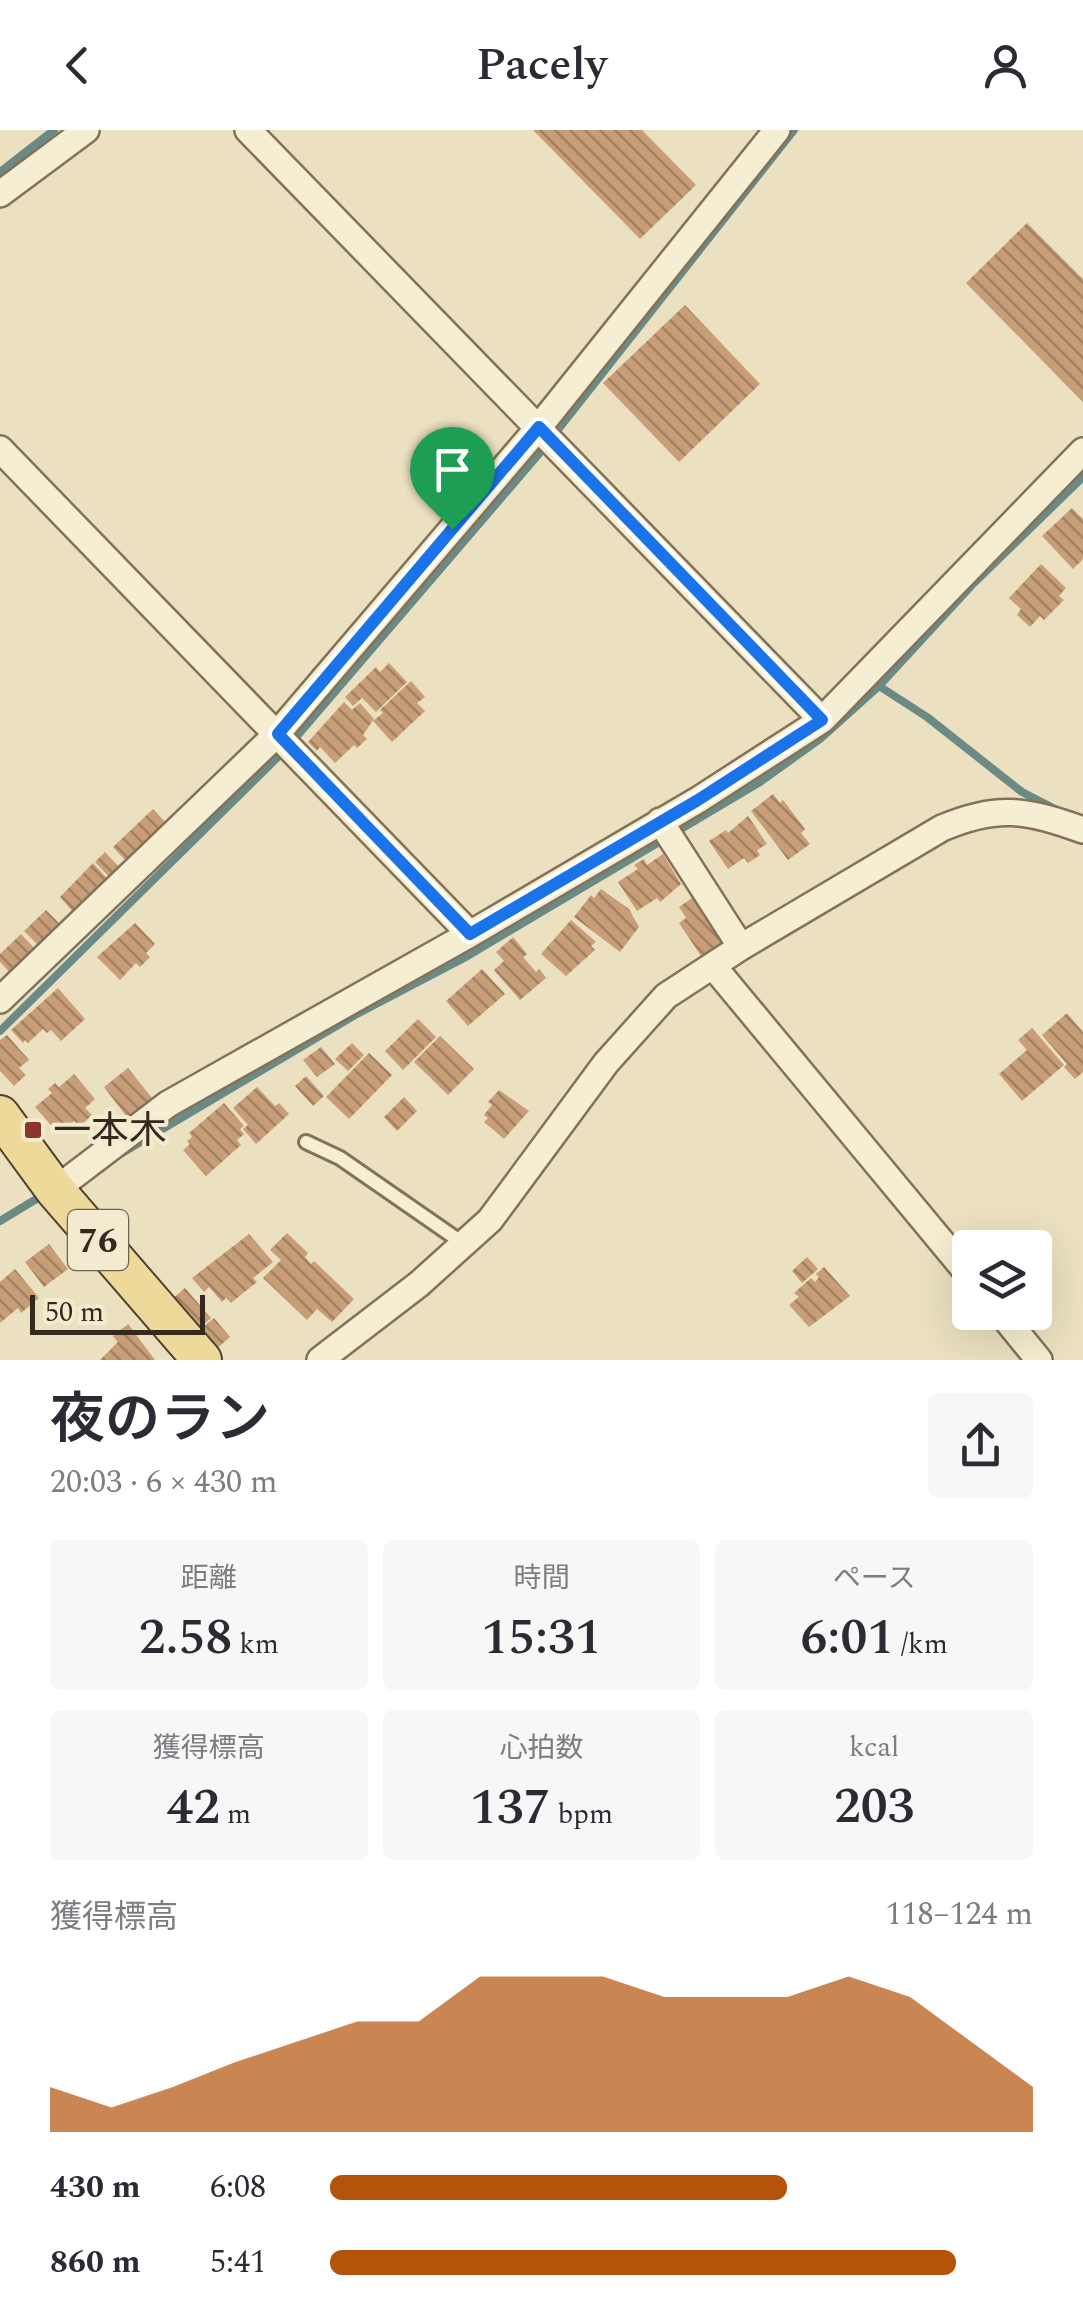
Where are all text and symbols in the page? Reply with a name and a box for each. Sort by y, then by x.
text: Pacely [476,31,607,100]
icon: back [50,38,105,93]
icon: person [978,38,1033,93]
pin [410,427,495,530]
icon: arrive [425,442,480,497]
place label: 一本木 [53,1103,167,1161]
marker: 一本木 [22,1119,44,1141]
road number: 76 [68,1210,128,1270]
map controls [952,1230,1052,1330]
button: layers [952,1230,1052,1330]
scale bar [30,1290,205,1334]
text: 50 m [45,1291,104,1334]
text: 夜のラン [50,1379,270,1462]
button: share [928,1393,1033,1498]
text: 20:03 · 6 × 430 m [50,1458,278,1507]
text: 距離 [181,1557,237,1600]
text: 時間 [513,1557,570,1600]
text: ペース [833,1557,915,1600]
text: 2.58 [139,1600,232,1676]
text: 15:31 [481,1600,602,1676]
text: 6:01 [801,1600,894,1676]
text: km [232,1623,279,1666]
text: /km [894,1623,948,1666]
text: kcal [849,1726,899,1769]
text: 獲得標高 [153,1727,265,1770]
text: 心拍数 [499,1727,584,1770]
text: 203 [834,1769,914,1845]
text: 42 [166,1770,220,1846]
text: 137 [470,1770,550,1846]
text: m [220,1793,251,1836]
text: bpm [550,1793,613,1836]
text: 118–124 m [885,1890,1033,1939]
text: 獲得標高 [50,1893,178,1942]
text: 430 m [50,2163,141,2212]
text: 6:08 [210,2163,266,2212]
text: 860 m [50,2238,141,2287]
text: 5:41 [210,2238,266,2287]

